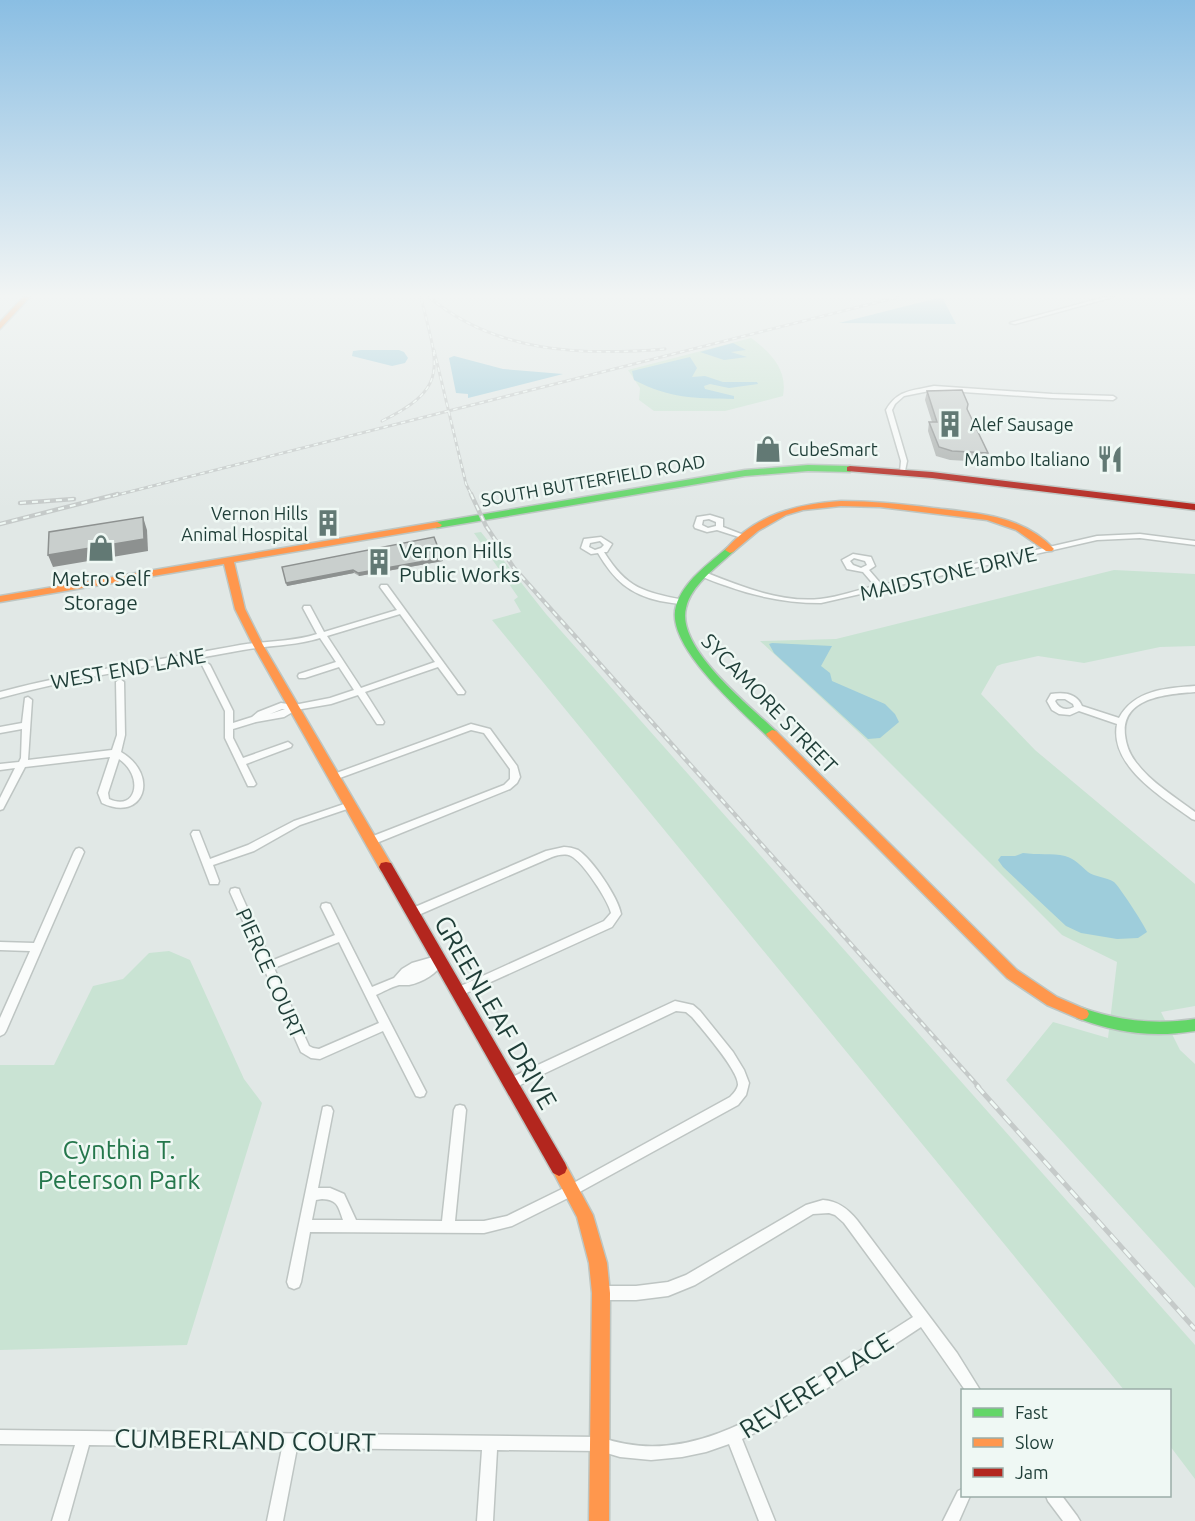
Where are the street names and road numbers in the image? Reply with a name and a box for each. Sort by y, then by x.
street label: SOUTH BUTTERFIELD ROAD [479,450,707,510]
street label: MAIDSTONE DRIVE [857,541,1039,605]
street label: SYCAMORE STREET [697,628,843,778]
street label: WEST END LANE [49,643,207,693]
street label: PIERCE COURT [232,904,311,1042]
street label: GREENLEAF DRIVE [429,910,563,1114]
street label: REVERE PLACE [734,1326,898,1444]
street label: CUMBERLAND COURT [114,1423,376,1457]

